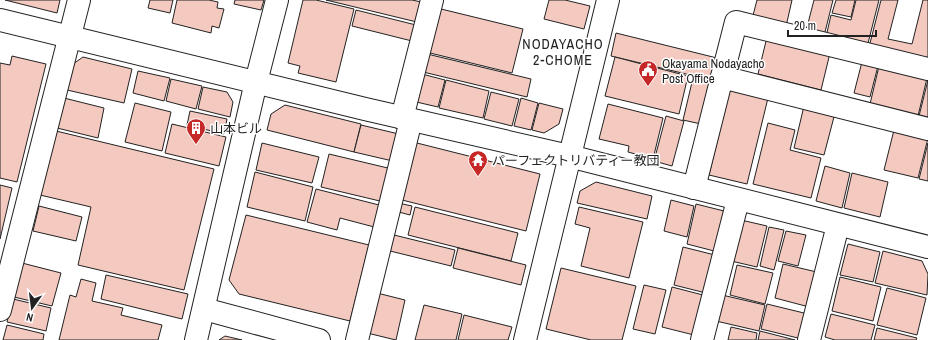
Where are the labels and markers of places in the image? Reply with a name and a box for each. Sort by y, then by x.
place label: Okayama Nodayacho Post Office [662,55,765,87]
public building icon: Okayama Nodayacho Post Office [637,59,659,87]
building icon: 山本ビル [185,117,207,145]
place label: 山本ビル [210,120,262,137]
temple icon: パーフェクトリバティー教団 [467,149,489,177]
place label: パーフェクトリバティー教団 [492,152,659,169]

